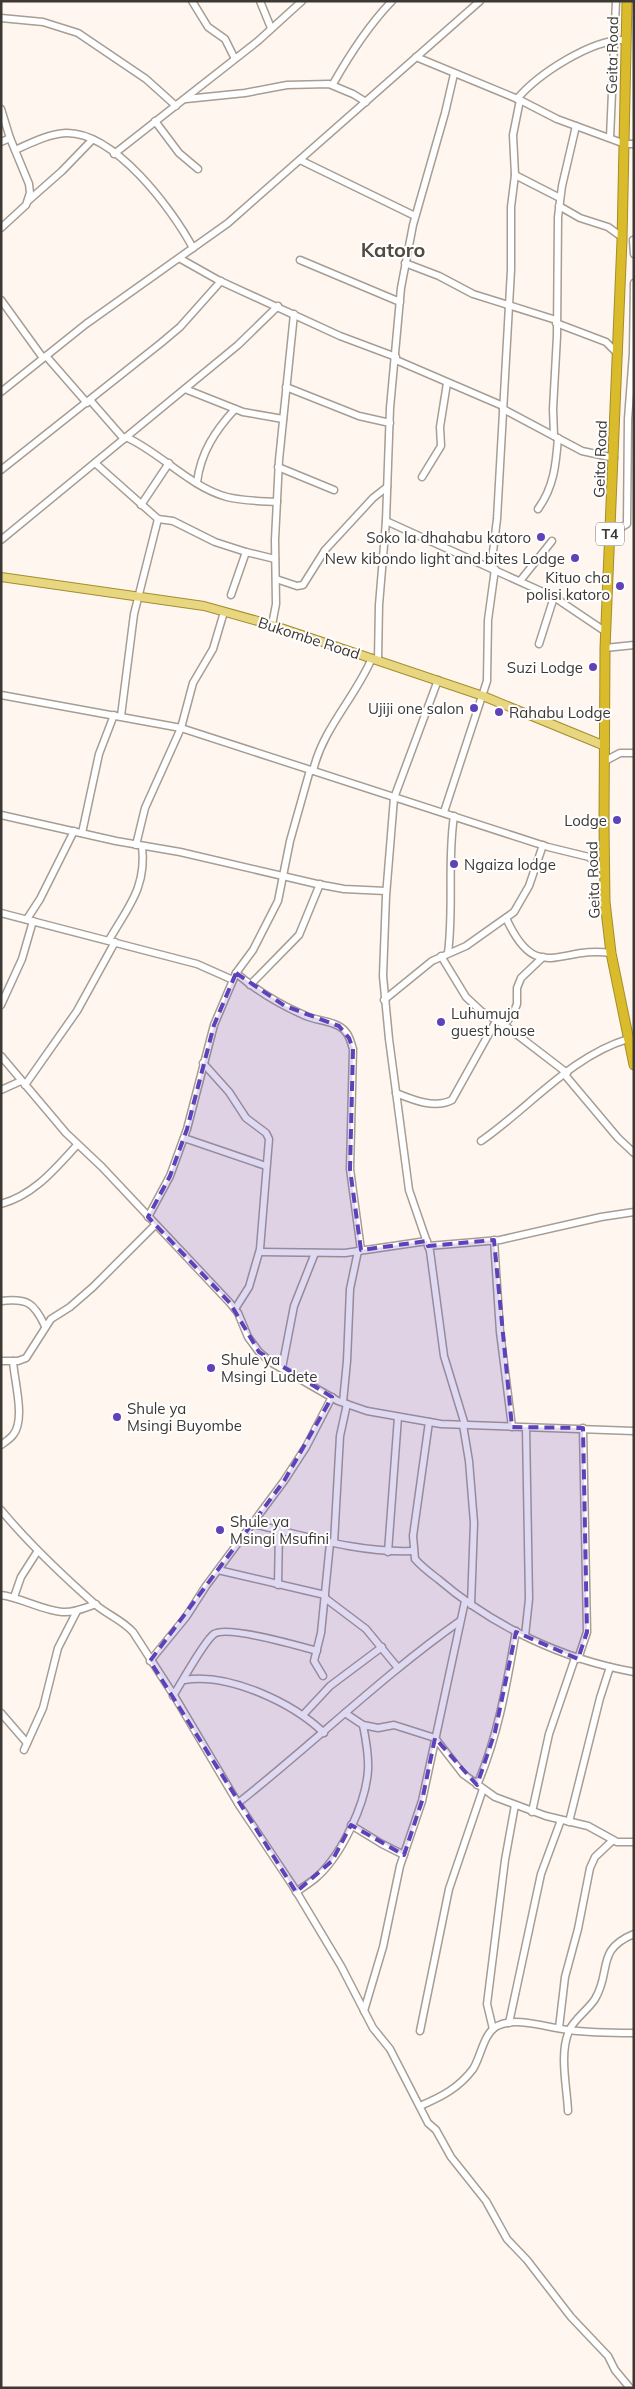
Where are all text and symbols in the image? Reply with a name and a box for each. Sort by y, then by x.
street label: Geita Road [602,16,622,94]
district label: Katoro [361,237,425,262]
street label: Geita Road [589,420,611,498]
road number: T4 [596,522,624,546]
place label: Soko la dhahabu katoro [366,528,531,547]
marker: Soko la dhahabu katoro [535,531,547,543]
place label: New kibondo light and bites Lodge [325,549,565,568]
marker: New kibondo light and bites Lodge [569,552,581,564]
place label: Kituo cha polisi katoro [526,568,610,604]
marker: Kituo cha polisi katoro [614,580,626,592]
street label: Bukombe Road [256,613,362,663]
place label: Suzi Lodge [507,658,583,677]
marker: Suzi Lodge [587,661,599,673]
place label: Ujiji one salon [368,699,464,718]
marker: Ujiji one salon [468,702,480,714]
place label: Rahabu Lodge [509,703,611,722]
marker: Rahabu Lodge [493,706,505,718]
place label: Lodge [564,811,607,830]
marker: Lodge [611,814,623,826]
street label: Geita Road [582,841,604,919]
place label: Ngaiza lodge [464,855,556,874]
marker: Ngaiza lodge [448,858,460,870]
place label: Luhumuja guest house [451,1004,535,1040]
marker: Luhumuja guest house [435,1016,447,1028]
place label: Shule ya Msingi Ludete [221,1350,317,1386]
marker: Shule ya Msingi Ludete [205,1362,217,1374]
place label: Shule ya Msingi Buyombe [127,1399,242,1435]
marker: Shule ya Msingi Buyombe [111,1411,123,1423]
place label: Shule ya Msingi Msufini [230,1512,329,1548]
marker: Shule ya Msingi Msufini [214,1524,226,1536]

